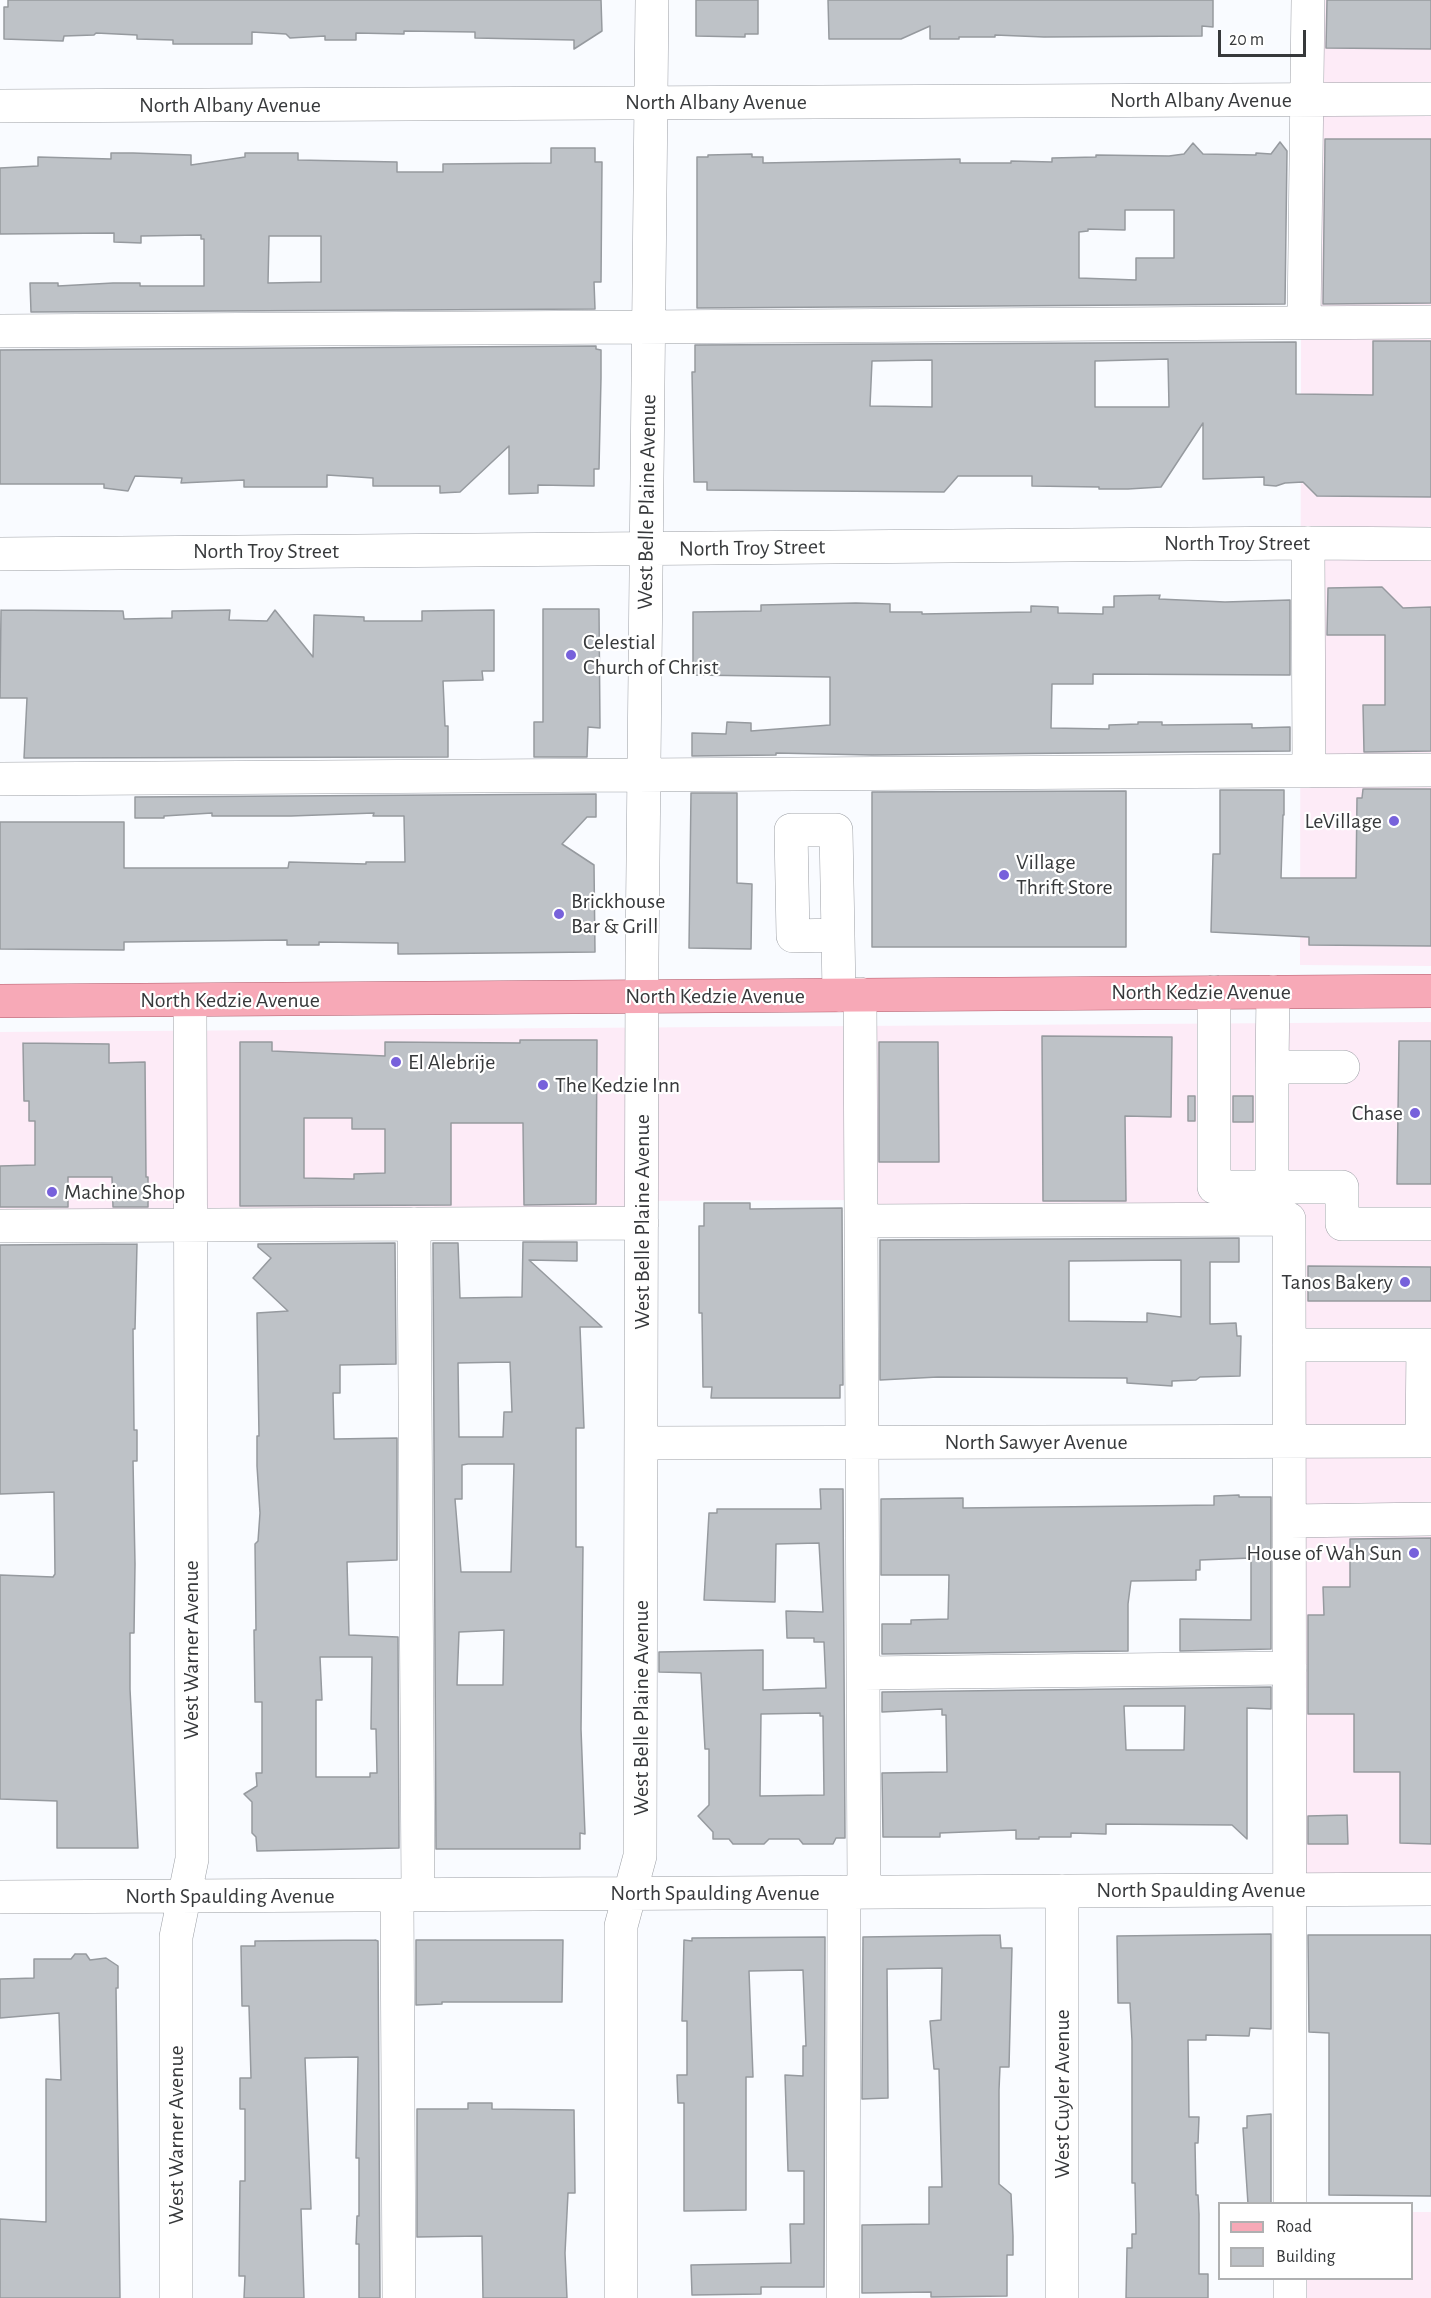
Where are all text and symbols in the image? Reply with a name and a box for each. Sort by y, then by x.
scale bar [1221,18,1310,56]
text: 20 m [1229,31,1264,49]
street label: North Albany Avenue [1110,87,1292,113]
street label: North Albany Avenue [625,89,807,115]
street label: North Albany Avenue [139,92,321,118]
street label: West Belle Plaine Avenue [632,394,662,610]
street label: North Troy Street [1164,530,1310,556]
street label: North Troy Street [679,534,825,562]
street label: North Troy Street [193,538,339,564]
place label: Celestial Church of Christ [583,629,718,680]
marker: Celestial Church of Christ [564,648,578,662]
place label: LeVillage [1304,808,1382,834]
marker: LeVillage [1387,814,1401,828]
place label: Village Thrift Store [1016,849,1113,900]
marker: Village Thrift Store [997,868,1011,882]
place label: Brickhouse Bar & Grill [571,888,665,939]
marker: Brickhouse Bar & Grill [552,907,566,921]
street label: North Kedzie Avenue [1111,979,1291,1005]
street label: North Kedzie Avenue [625,983,805,1009]
street label: North Kedzie Avenue [140,987,320,1013]
place label: El Alebrije [408,1049,495,1075]
marker: El Alebrije [389,1055,403,1069]
place label: The Kedzie Inn [555,1072,680,1098]
marker: The Kedzie Inn [536,1078,550,1092]
place label: Chase [1352,1100,1403,1126]
marker: Chase [1408,1106,1422,1120]
street label: West Belle Plaine Avenue [629,1114,655,1330]
place label: Machine Shop [64,1179,185,1205]
marker: Machine Shop [45,1185,59,1199]
place label: Tanos Bakery [1281,1269,1393,1295]
marker: Tanos Bakery [1398,1275,1412,1289]
street label: North Sawyer Avenue [944,1429,1128,1455]
place label: House of Wah Sun [1246,1540,1402,1566]
marker: House of Wah Sun [1407,1546,1421,1560]
street label: West Warner Avenue [178,1560,204,1740]
street label: West Belle Plaine Avenue [628,1600,654,1816]
street label: North Spaulding Avenue [1096,1877,1306,1903]
street label: North Spaulding Avenue [610,1880,820,1906]
street label: North Spaulding Avenue [125,1883,335,1909]
street label: West Cuyler Avenue [1049,2009,1075,2179]
street label: West Warner Avenue [163,2045,189,2225]
legend [1218,2202,1413,2280]
text: Road [1276,2218,1312,2236]
text: Building [1276,2248,1335,2266]

